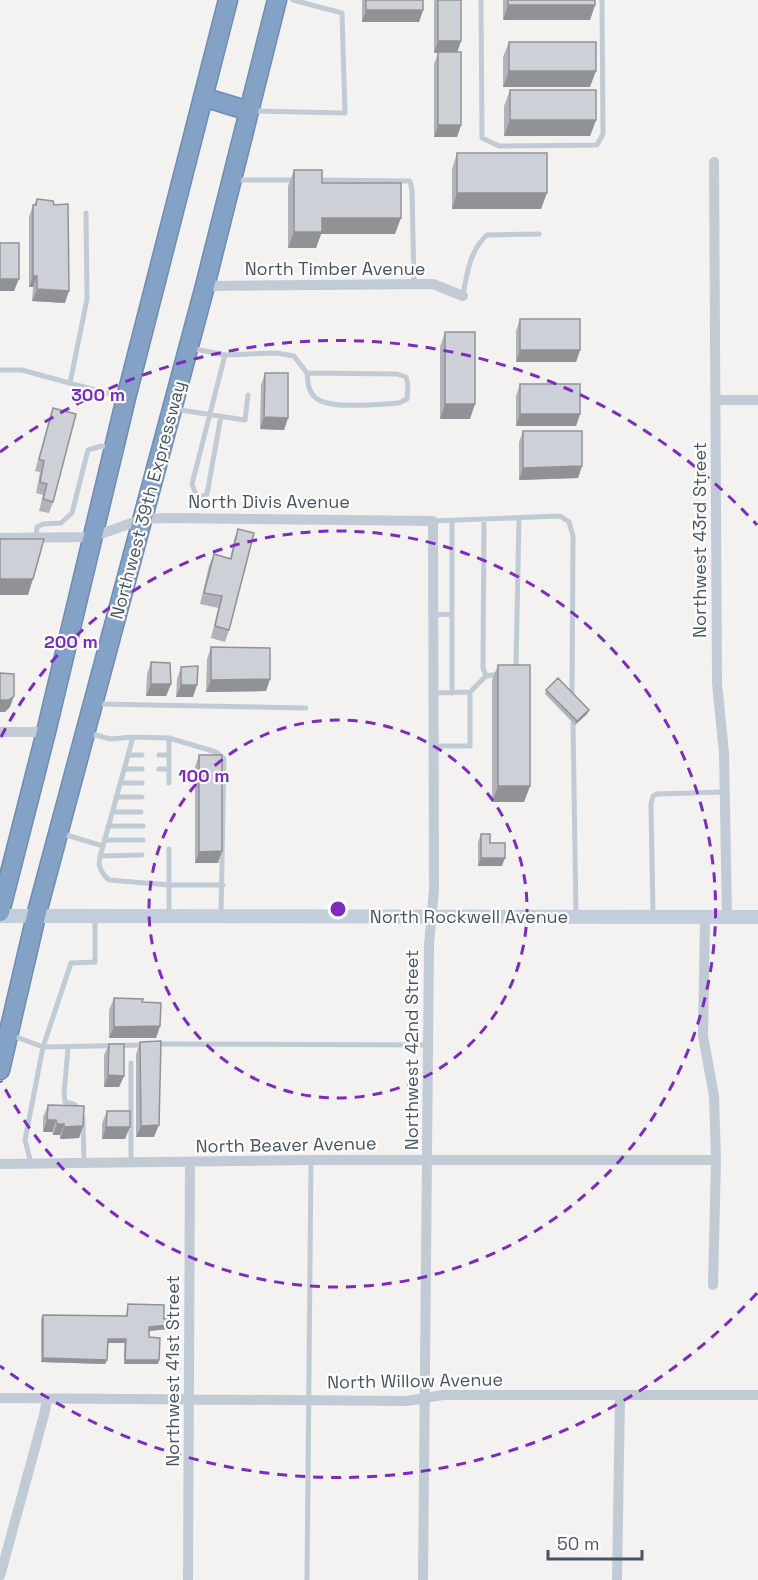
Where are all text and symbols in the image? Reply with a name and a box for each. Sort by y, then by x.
street label: North Timber Avenue [245,257,425,280]
street label: Northwest 39th Expressway [105,378,190,622]
text: 300 m [71,383,125,406]
street label: Northwest 43rd Street [688,442,711,638]
street label: North Divis Avenue [188,490,350,513]
text: 200 m [44,630,98,653]
text: 100 m [178,764,230,787]
centre of rings [328,899,348,919]
street label: North Rockwell Avenue [370,905,568,928]
street label: Northwest 42nd Street [400,950,423,1150]
street label: North Beaver Avenue [195,1131,377,1158]
street label: Northwest 41st Street [161,1275,184,1467]
street label: North Willow Avenue [327,1367,503,1394]
scale bar [548,1523,642,1561]
text: 50 m [557,1532,599,1555]

